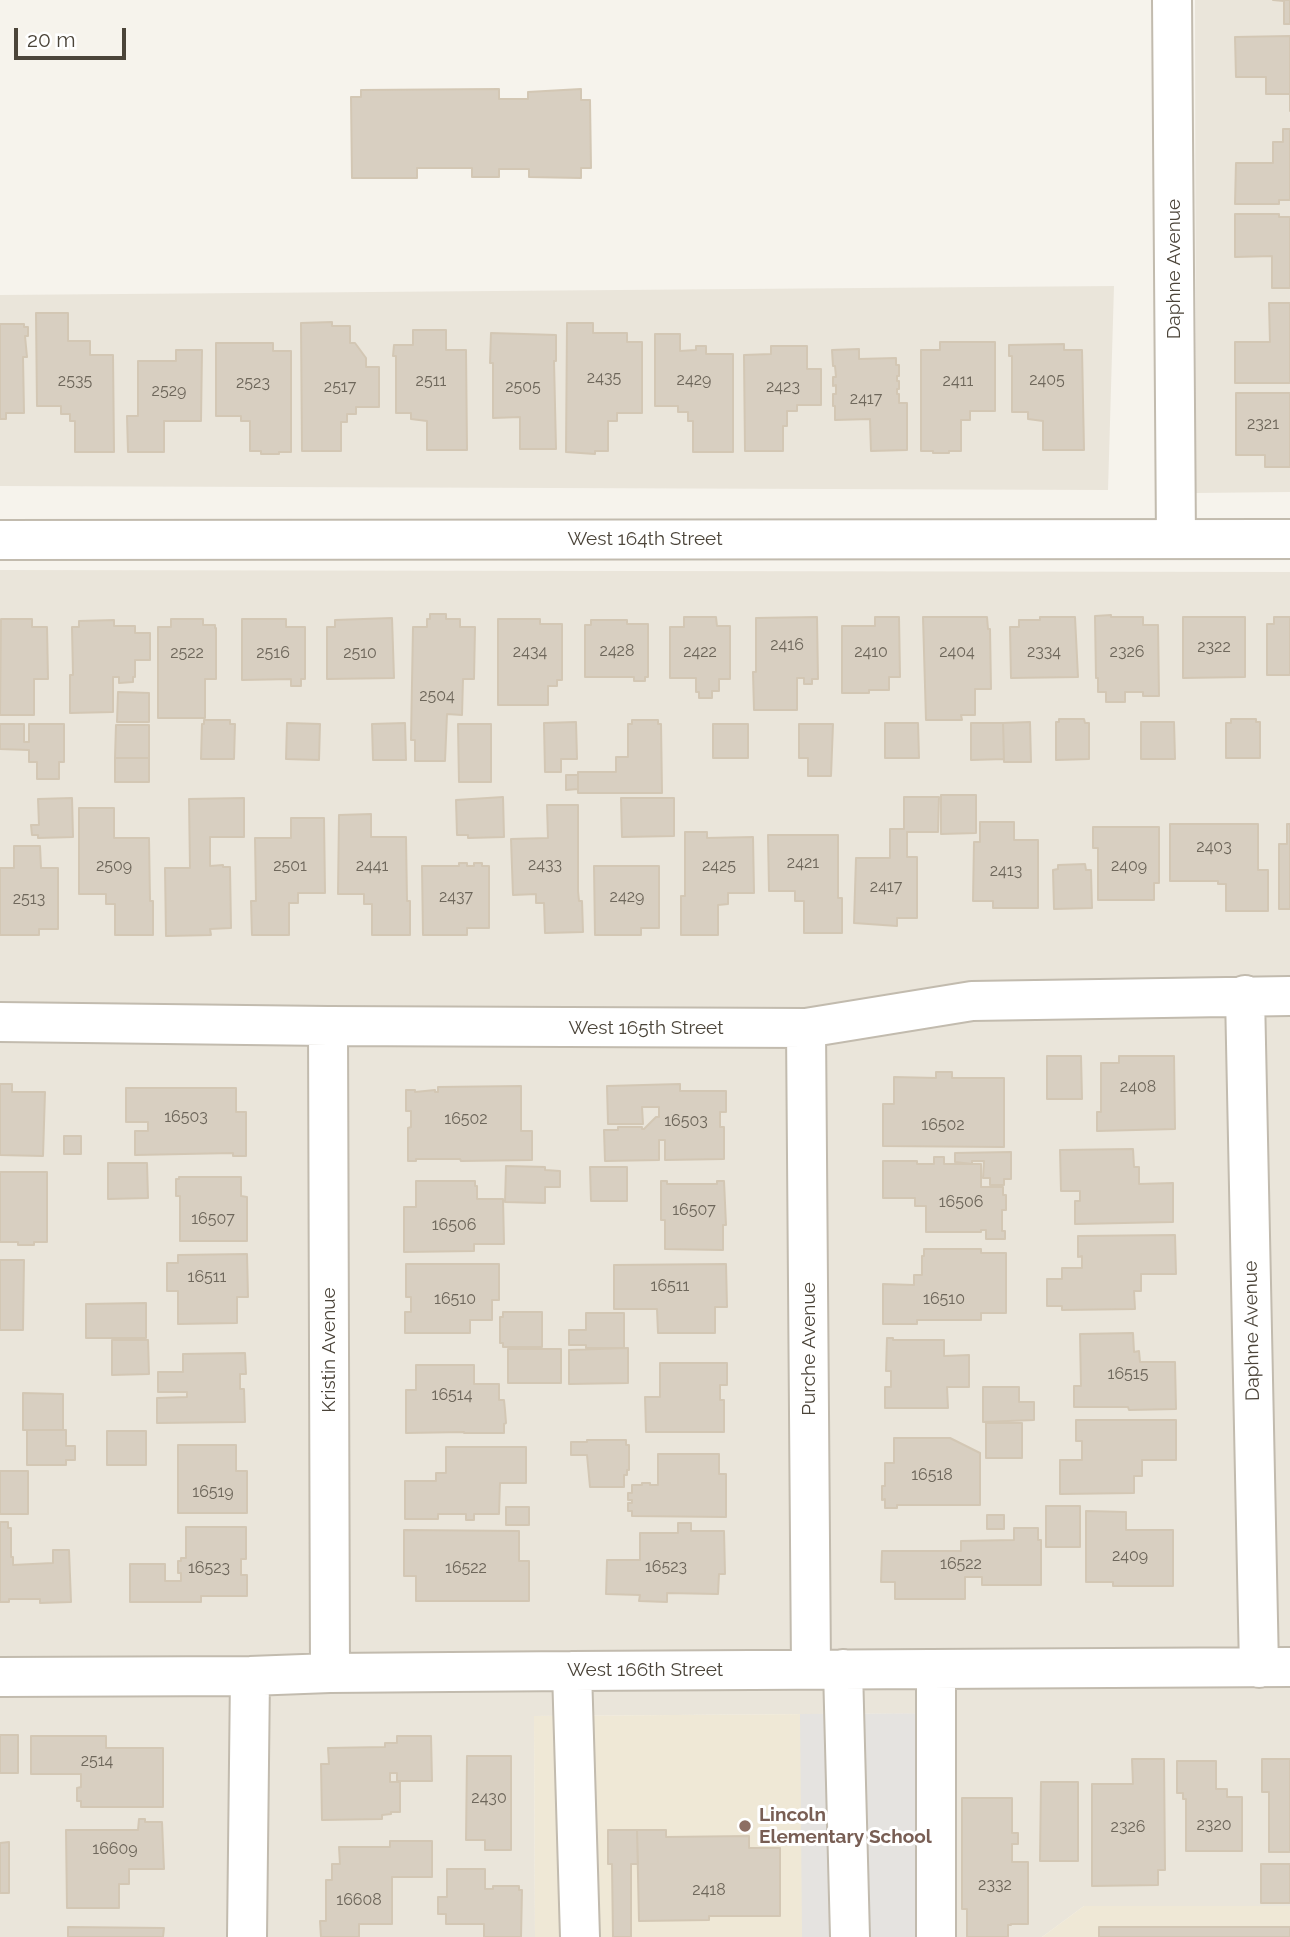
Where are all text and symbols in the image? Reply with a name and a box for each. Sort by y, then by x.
scale bar [18,14,130,58]
text: 20 m [27,27,75,52]
street label: Daphne Avenue [1163,199,1185,339]
house number: 2435 [587,368,621,388]
house number: 2429 [677,370,711,390]
house number: 2405 [1029,370,1065,390]
house number: 2535 [58,371,92,391]
house number: 2511 [416,371,446,391]
house number: 2411 [943,371,973,391]
house number: 2523 [236,373,270,393]
house number: 2517 [324,377,356,397]
house number: 2505 [505,377,541,397]
house number: 2423 [766,377,800,397]
house number: 2529 [152,381,186,401]
house number: 2417 [850,389,882,409]
house number: 2321 [1247,414,1279,434]
street label: West 164th Street [567,528,723,550]
house number: 2416 [770,635,804,655]
house number: 2322 [1197,637,1231,657]
house number: 2428 [600,641,634,661]
house number: 2434 [513,642,547,662]
house number: 2422 [683,642,717,662]
house number: 2410 [854,642,888,662]
house number: 2404 [939,642,975,662]
house number: 2334 [1027,642,1061,662]
house number: 2326 [1110,642,1144,662]
house number: 2522 [170,643,204,663]
house number: 2516 [256,643,290,663]
house number: 2510 [343,643,377,663]
house number: 2504 [419,686,455,706]
house number: 2403 [1196,837,1232,857]
house number: 2421 [787,853,819,873]
house number: 2433 [528,855,562,875]
house number: 2509 [96,856,132,876]
house number: 2501 [273,856,307,876]
house number: 2441 [356,856,388,876]
house number: 2425 [702,856,736,876]
house number: 2409 [1111,856,1147,876]
house number: 2413 [990,861,1022,881]
house number: 2417 [870,877,902,897]
house number: 2437 [439,887,473,907]
house number: 2429 [610,887,644,907]
house number: 2513 [13,889,45,909]
street label: West 165th Street [568,1017,724,1039]
house number: 2408 [1120,1077,1156,1097]
house number: 16503 [164,1107,208,1127]
house number: 16502 [444,1109,488,1129]
house number: 16503 [664,1111,708,1131]
house number: 16502 [921,1115,965,1135]
house number: 16506 [939,1192,983,1212]
house number: 16507 [672,1200,716,1220]
house number: 16507 [191,1209,235,1229]
house number: 16506 [432,1215,476,1235]
street label: Daphne Avenue [1239,1261,1265,1401]
house number: 16511 [188,1267,226,1287]
house number: 16511 [651,1276,689,1296]
street label: Purche Avenue [798,1282,820,1416]
street label: Kristin Avenue [318,1287,340,1413]
house number: 16510 [434,1289,476,1309]
house number: 16510 [923,1289,965,1309]
house number: 16515 [1108,1364,1148,1384]
house number: 16514 [432,1385,472,1405]
house number: 16518 [911,1465,953,1485]
house number: 16519 [192,1482,234,1502]
house number: 2409 [1112,1546,1148,1566]
house number: 16522 [940,1554,982,1574]
house number: 16523 [645,1557,687,1577]
house number: 16523 [188,1558,230,1578]
house number: 16522 [445,1558,487,1578]
street label: West 166th Street [567,1659,723,1681]
house number: 2514 [81,1751,113,1771]
house number: 2430 [471,1788,507,1808]
place label: Lincoln Elementary School [759,1804,932,1848]
house number: 2320 [1196,1815,1232,1835]
house number: 2326 [1111,1817,1145,1837]
marker: Lincoln Elementary School [737,1818,753,1834]
house number: 16609 [92,1839,138,1859]
house number: 2332 [978,1875,1012,1895]
house number: 2418 [692,1880,726,1900]
house number: 16608 [336,1890,382,1910]

